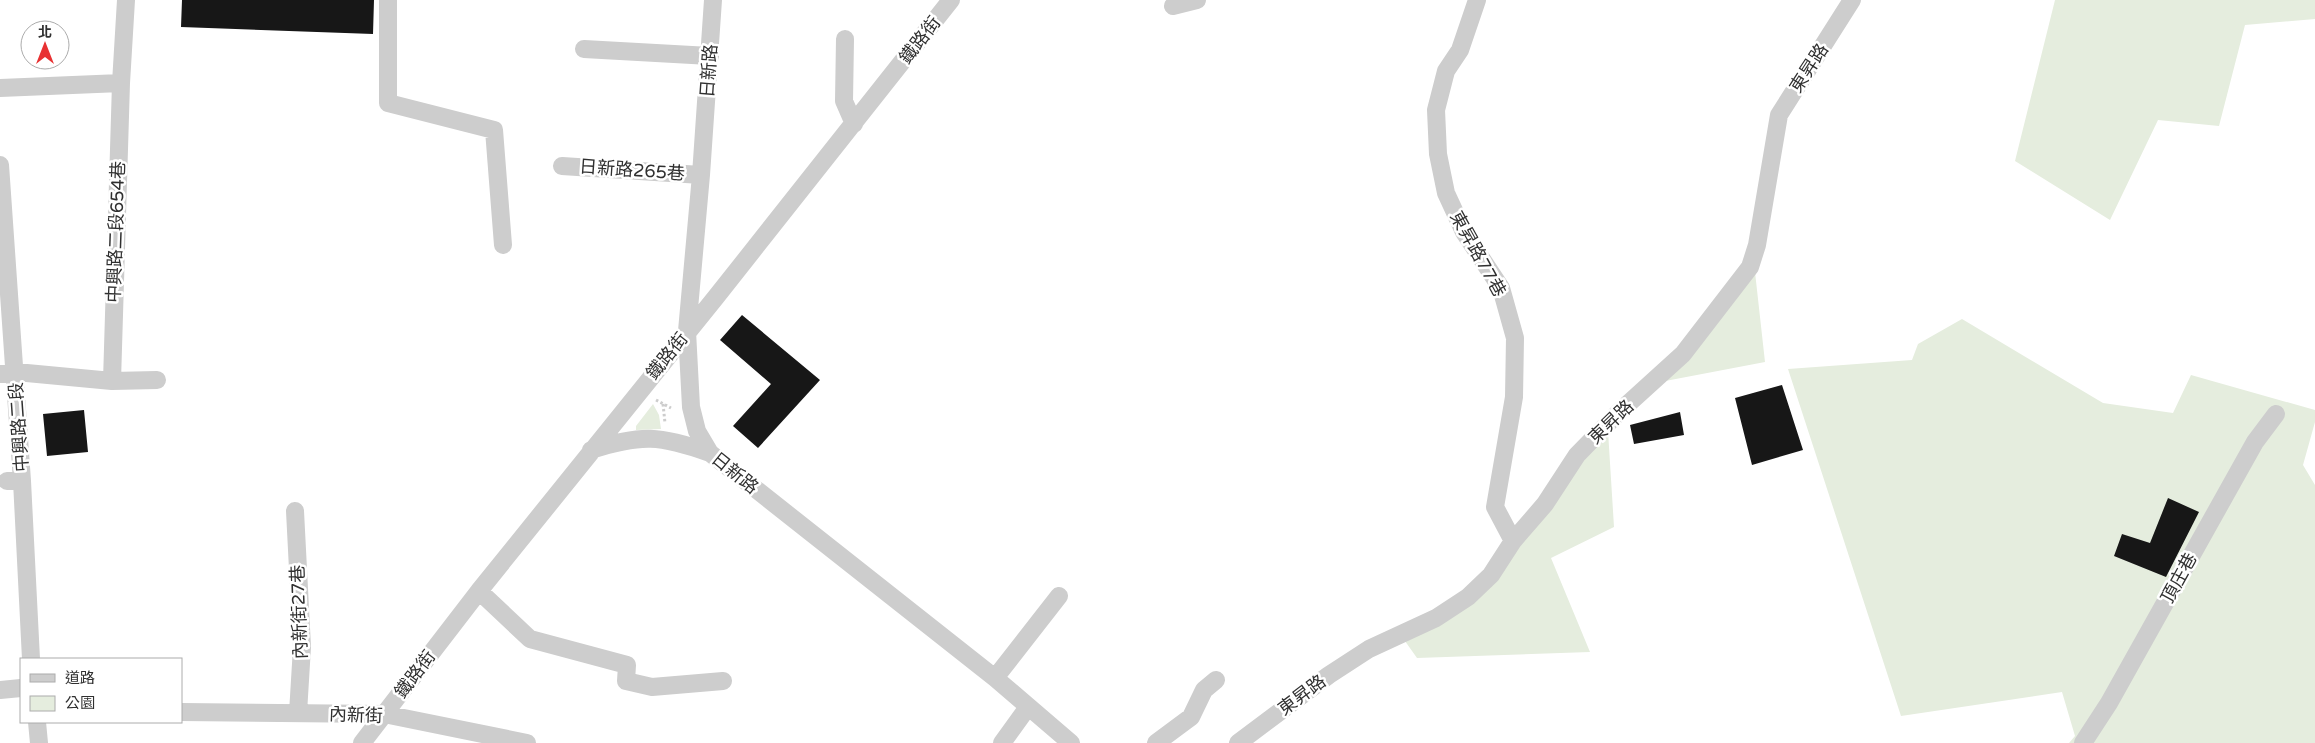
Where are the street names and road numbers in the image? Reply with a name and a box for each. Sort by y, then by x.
street label: 鐵路街 [895,12,945,68]
street label: 東昇路 [1785,39,1833,97]
street label: 日新路 [696,43,722,99]
street label: 日新路265巷 [578,155,686,185]
street label: 中興路二段654巷 [103,161,129,303]
street label: 東昇路77巷 [1445,207,1511,301]
street label: 鐵路街 [641,328,693,384]
street label: 中興路二段 [5,381,33,473]
street label: 東昇路 [1584,395,1638,449]
street label: 日新路 [707,447,763,499]
street label: 頂庄巷 [2156,549,2202,607]
street label: 內新街27巷 [286,564,312,660]
street label: 鐵路街 [390,646,440,702]
street label: 東昇路 [1274,670,1330,720]
street label: 內新街 [329,703,383,727]

